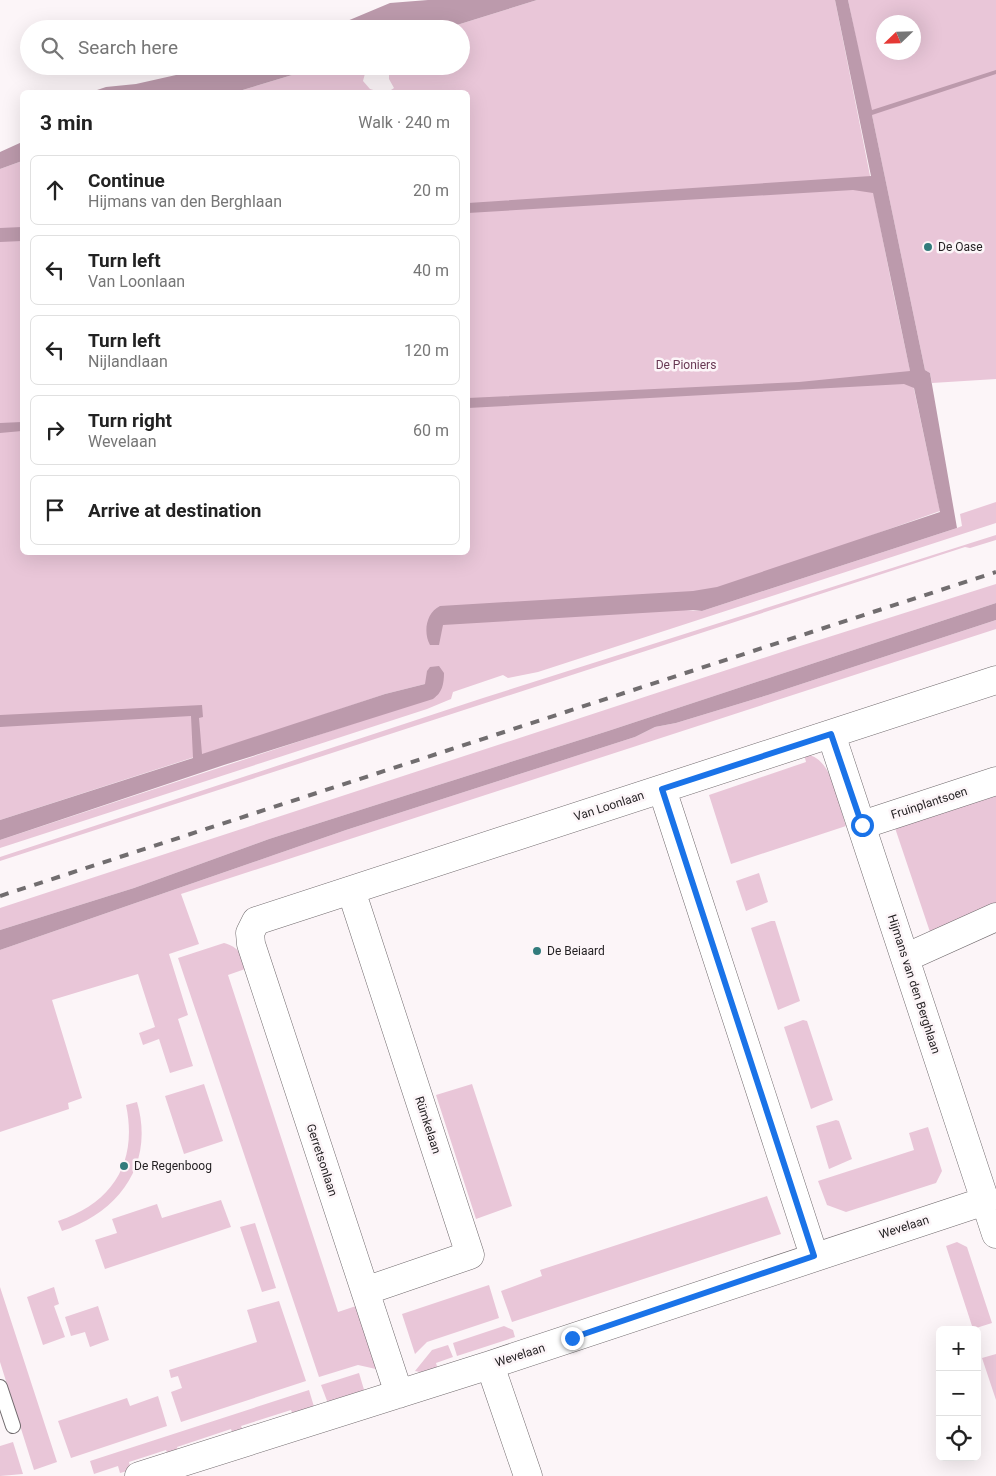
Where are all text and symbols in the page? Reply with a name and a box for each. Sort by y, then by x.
north arrow [876,15,921,60]
search box [20,20,470,75]
icon: search [38,34,66,62]
text: Search here [78,36,178,59]
text: 3 min [40,111,93,135]
text: Walk · 240 m [358,113,450,132]
text: Continue [88,169,165,192]
icon: ahead [41,176,69,204]
text: 20 m [413,181,449,200]
text: Hijmans van den Berghlaan [88,192,282,211]
place label: De Oase [938,240,983,254]
marker: De Oase [922,241,934,253]
text: Turn left [88,249,161,272]
icon: left [41,256,69,284]
text: 40 m [413,261,449,280]
text: Van Loonlaan [88,272,185,291]
text: Turn left [88,329,161,352]
icon: left [41,336,69,364]
text: 120 m [404,341,449,360]
text: Nijlandlaan [88,352,168,371]
park label: De Pioniers [656,358,716,372]
text: Turn right [88,409,172,432]
icon: right [41,416,69,444]
text: 60 m [413,421,449,440]
text: Wevelaan [88,432,157,451]
icon: arrive [41,496,69,524]
text: Arrive at destination [88,499,261,522]
street label: Fruinplantsoen [889,784,969,822]
street label: Van Loonlaan [572,788,646,824]
route start [851,814,874,837]
street label: Hijmans van den Berghlaan [885,913,943,1055]
place label: De Beiaard [547,944,605,958]
marker: De Beiaard [531,945,543,957]
street label: Rümkelaan [412,1095,444,1155]
street label: Gerretsonlaan [304,1122,340,1198]
place label: De Regenboog [134,1159,212,1173]
marker: De Regenboog [118,1160,130,1172]
street label: Wevelaan [877,1212,931,1242]
map controls [936,1326,981,1461]
button: + [936,1326,981,1371]
route end [561,1327,584,1350]
street label: Wevelaan [493,1340,547,1370]
button: − [936,1371,981,1416]
button: locate [936,1416,981,1461]

